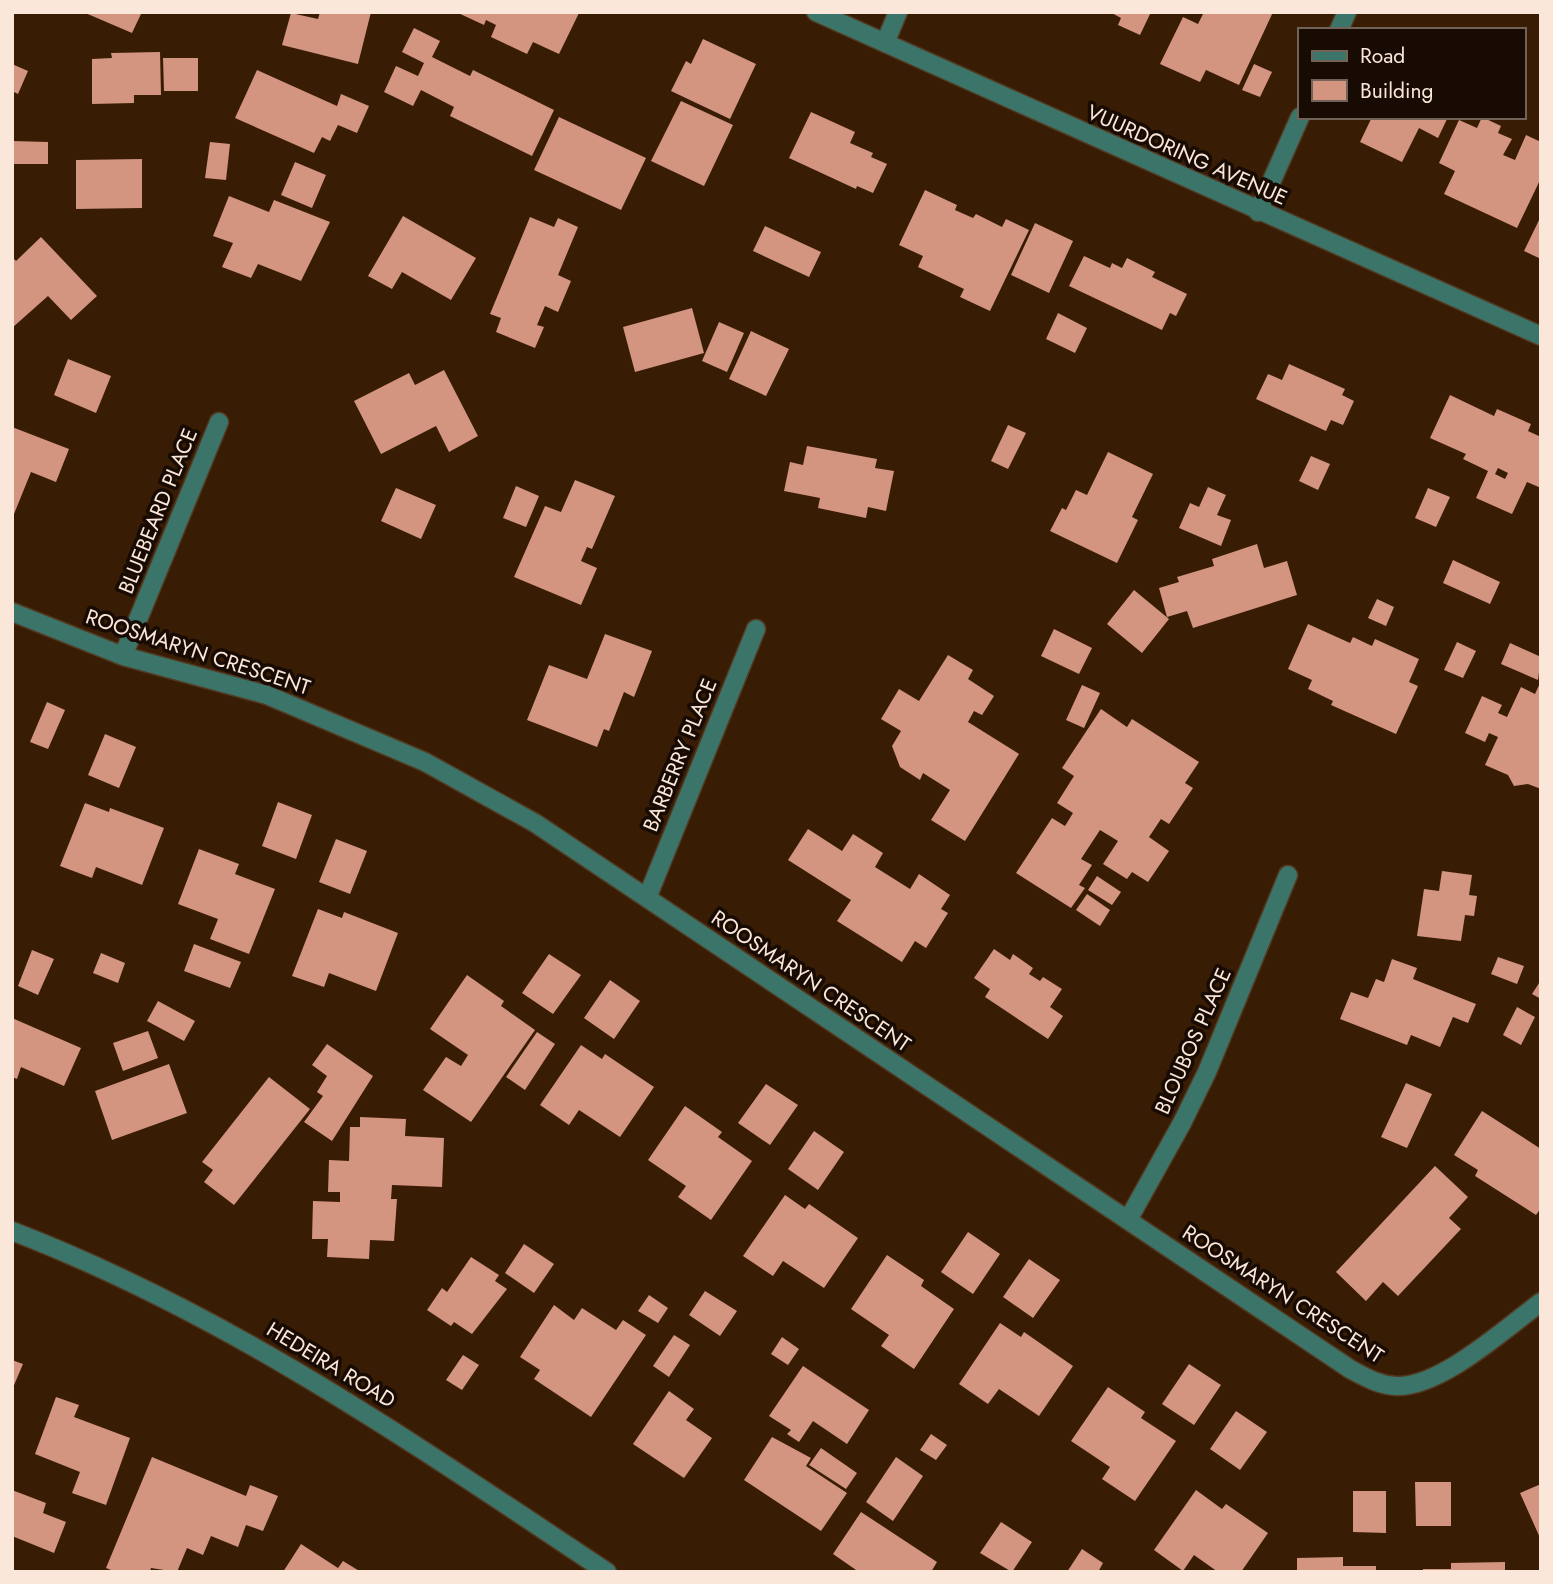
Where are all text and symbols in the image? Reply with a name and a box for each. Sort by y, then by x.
legend [1298,28,1525,119]
text: Road [1360,41,1405,71]
text: Building [1360,76,1433,106]
street label: VUURDORING AVENUE [1082,97,1292,213]
street label: BLUEBEARD PLACE [111,424,205,598]
street label: ROOSMARYN CRESCENT [82,601,314,703]
street label: BARBERRY PLACE [636,674,724,836]
street label: ROOSMARYN CRESCENT [705,903,917,1059]
street label: BLOUBOS PLACE [1147,963,1239,1119]
street label: ROOSMARYN CRESCENT [1176,1218,1390,1371]
street label: HEDEIRA ROAD [261,1315,401,1415]

